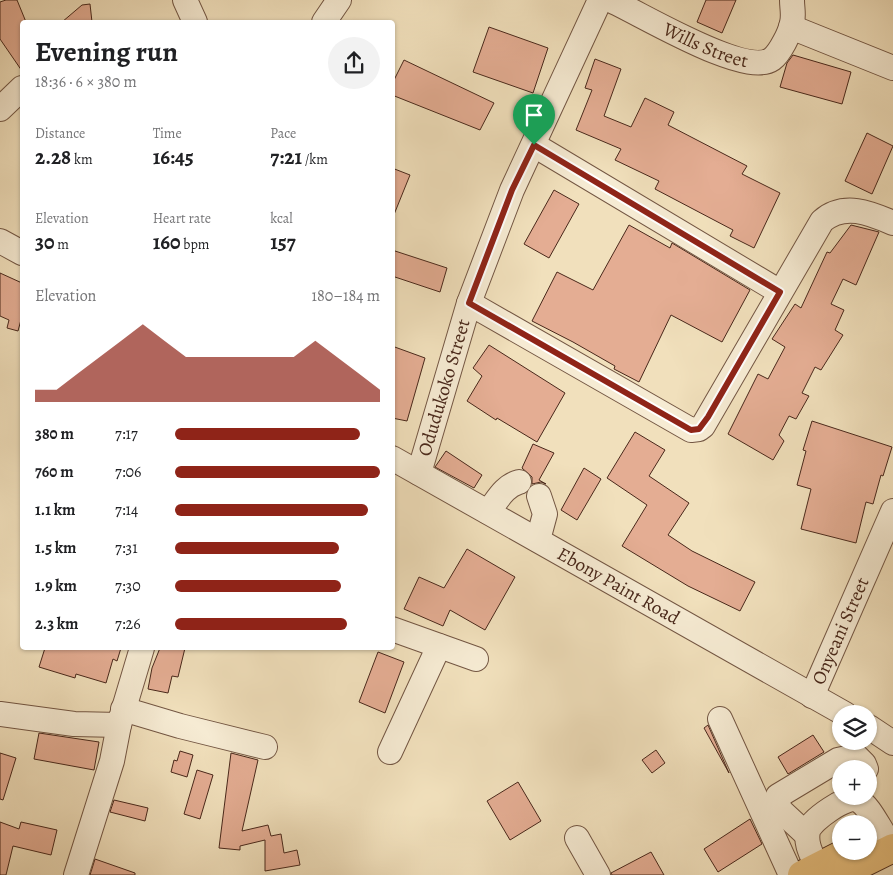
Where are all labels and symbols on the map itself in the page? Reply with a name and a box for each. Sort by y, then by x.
street label: Wills Street [658,16,750,74]
pin [513,94,555,145]
street label: Odudukoko Street [412,316,477,459]
street label: Ebony Paint Road [552,541,685,631]
street label: Onyeani Street [805,573,875,689]

